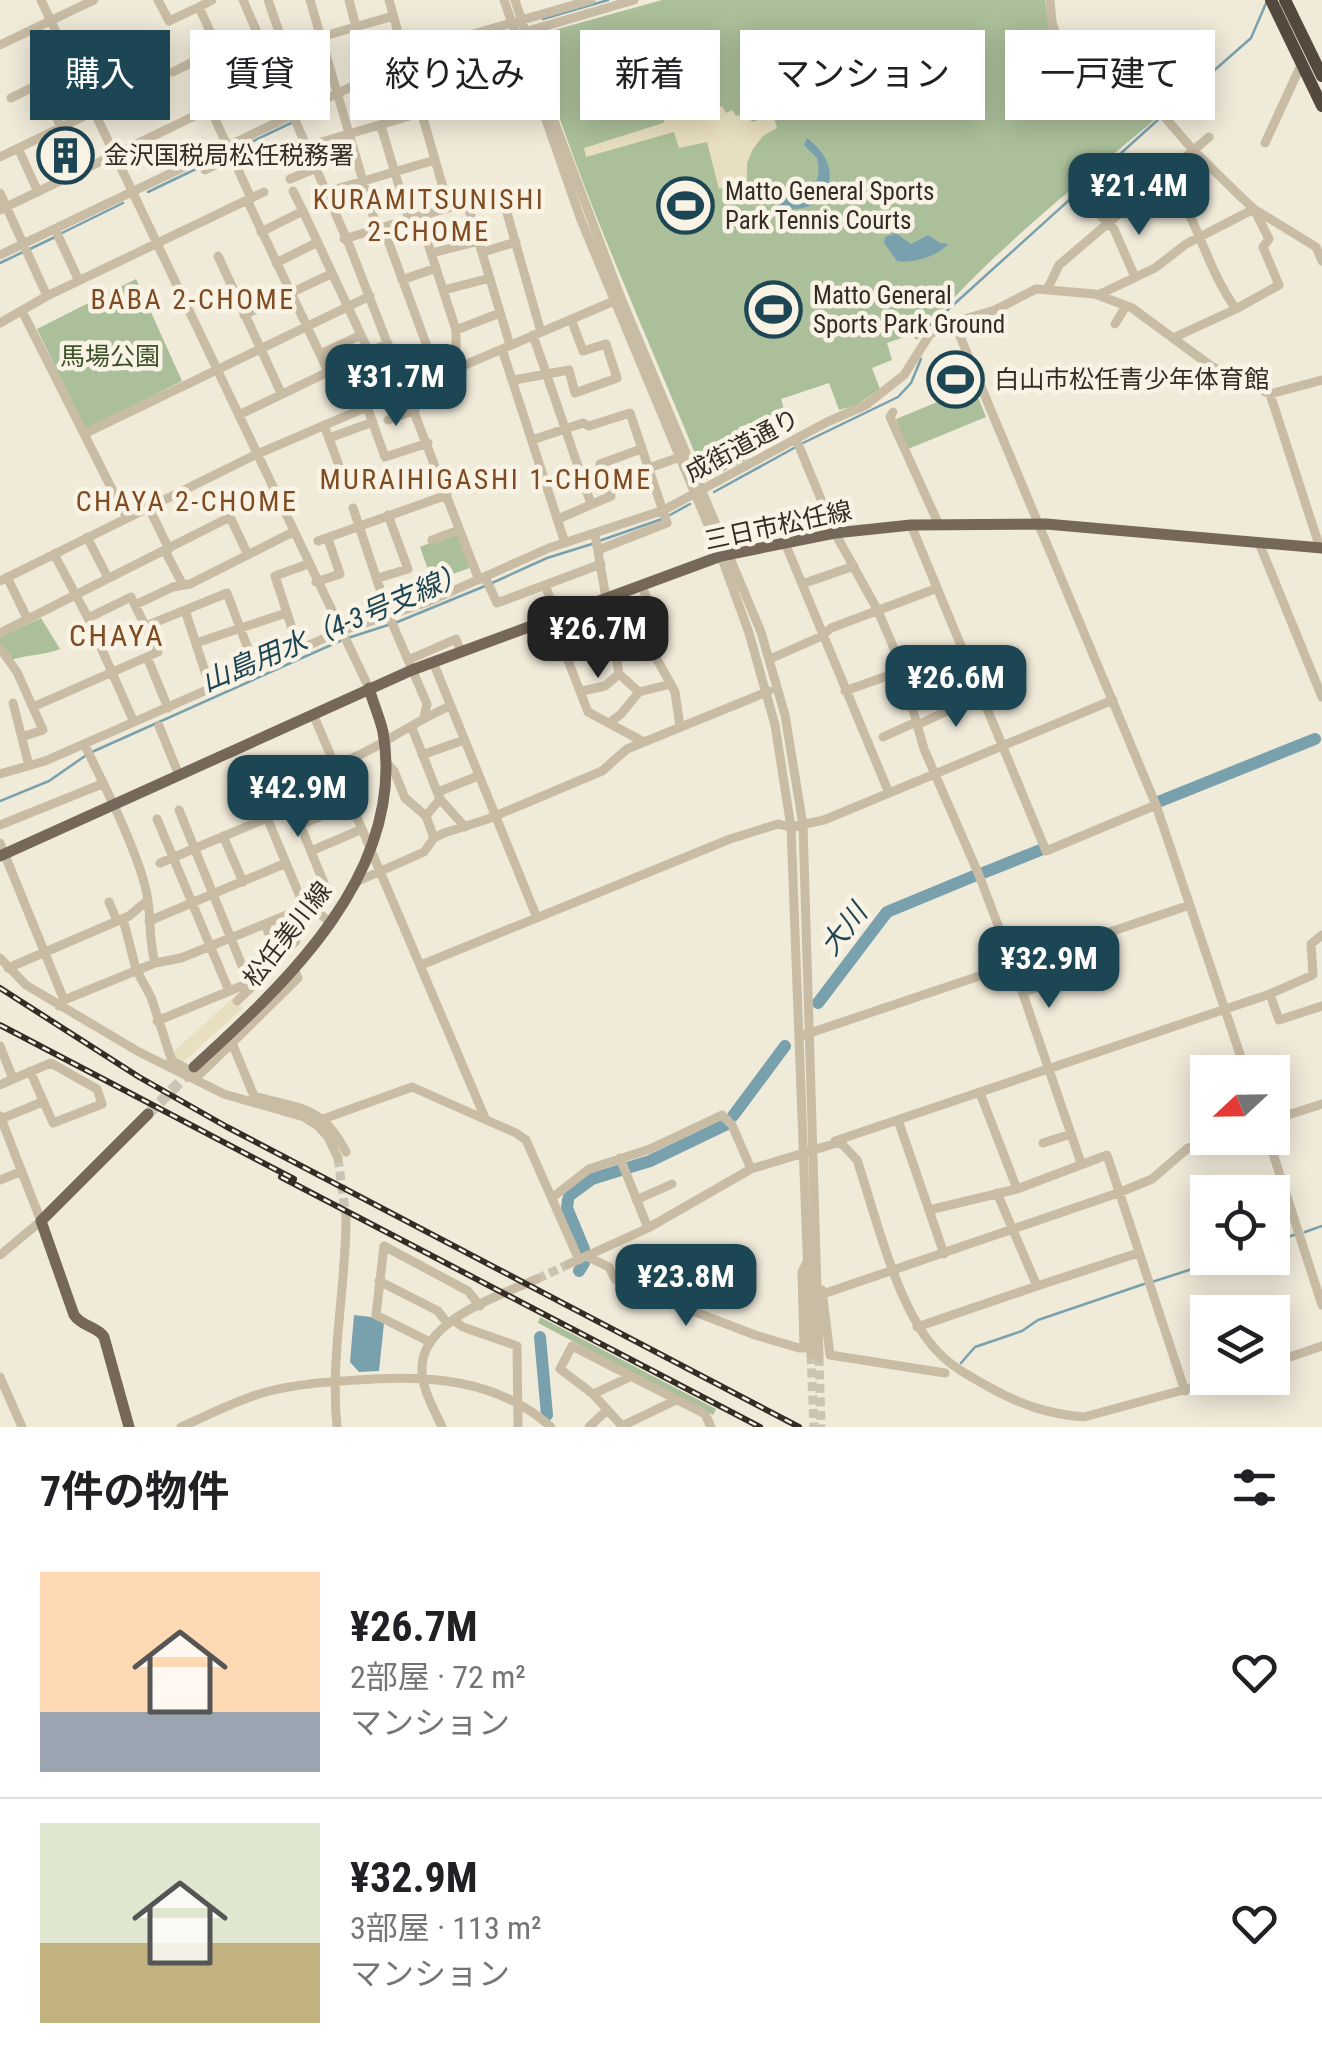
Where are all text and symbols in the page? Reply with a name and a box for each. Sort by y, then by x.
chip: 購入 [30,30,170,120]
chip: 賃貸 [190,30,330,120]
chip: 絞り込み [350,30,560,120]
chip: 新着 [580,30,720,120]
chip: マンション [740,30,985,120]
chip: 一戸建て [1005,30,1215,120]
building icon: 金沢国税局松任税務署 [35,125,95,185]
place label: 金沢国税局松任税務署 [104,141,354,170]
pin: ¥21.4M [1058,153,1220,238]
text: ¥21.4M [1090,166,1188,204]
sports icon: Matto General Sports Park Tennis Courts [656,175,716,235]
place label: Matto General Sports Park Tennis Courts [725,177,934,235]
district label: KURAMITSUNISHI 2-CHOME [313,183,545,248]
sports icon: Matto General Sports Park Ground [744,279,804,339]
place label: Matto General Sports Park Ground [813,281,1005,339]
district label: BABA 2-CHOME [90,283,296,316]
park label: 馬場公園 [60,342,160,371]
pin: ¥31.7M [315,344,477,429]
sports icon: 白山市松任青少年体育館 [925,349,985,409]
text: ¥31.7M [347,357,445,395]
place label: 白山市松任青少年体育館 [994,365,1269,394]
street label: 成街道通り [680,403,804,488]
district label: MURAIHIGASHI 1-CHOME [319,463,653,496]
district label: CHAYA 2-CHOME [76,485,298,518]
street label: 三日市松任線 [702,496,854,555]
water label: 山島用水（4-3号支線） [196,556,472,698]
pin: ¥26.7M [517,596,679,681]
text: ¥26.7M [549,609,647,647]
district label: CHAYA [69,618,165,653]
pin: ¥26.6M [875,645,1037,730]
text: ¥26.6M [907,658,1005,696]
pin: ¥42.9M [217,755,379,840]
text: ¥42.9M [249,768,347,806]
street label: 松任美川線 [237,876,337,992]
water label: 大川 [813,895,875,962]
pin: ¥32.9M [968,926,1130,1011]
text: ¥32.9M [1000,939,1098,977]
north arrow [1190,1055,1290,1155]
map controls [1190,1055,1290,1395]
button: locate [1190,1175,1290,1275]
pin: ¥23.8M [605,1244,767,1329]
text: ¥23.8M [637,1257,735,1295]
button: layers [1190,1295,1290,1395]
icon: filters [1227,1460,1282,1515]
text: 7件の物件 [40,1467,229,1516]
text: ¥26.7M [350,1602,478,1651]
icon: home [120,1612,240,1732]
icon: heart [1227,1645,1282,1700]
text: 2部屋 · 72 m² [350,1658,526,1696]
text: マンション [350,1704,510,1742]
text: ¥32.9M [350,1853,478,1902]
icon: home [120,1863,240,1983]
icon: heart [1227,1896,1282,1951]
text: 3部屋 · 113 m² [350,1909,542,1947]
text: マンション [350,1955,510,1993]

